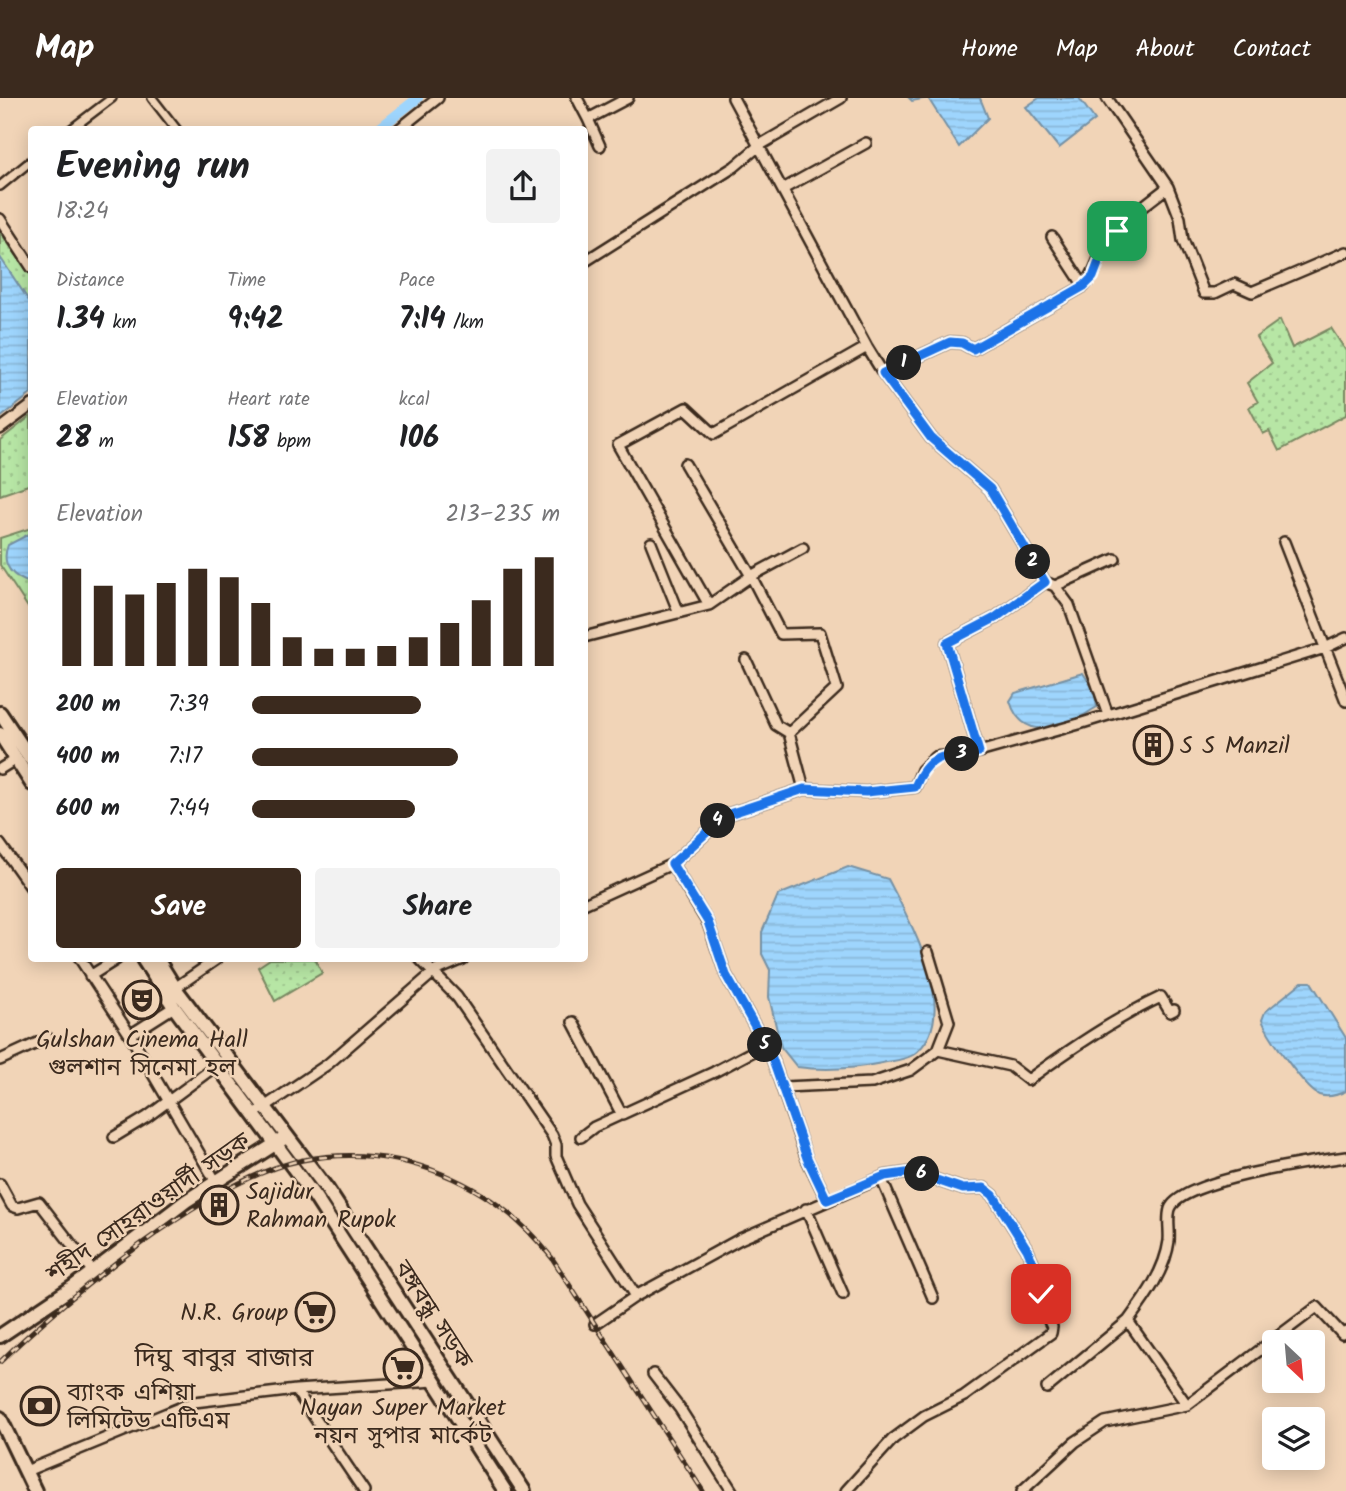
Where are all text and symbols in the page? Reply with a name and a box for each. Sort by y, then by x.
text: Map [35,23,95,76]
text: Home [961,30,1018,69]
text: Map [1056,30,1098,69]
text: About [1136,30,1194,69]
text: Contact [1232,30,1311,69]
text: Evening run [56,138,250,198]
button: share [486,149,560,223]
text: 18:24 [56,194,109,230]
pin [1087,201,1147,261]
icon: arrive [1098,212,1136,250]
text: Distance [56,266,124,296]
text: Time [227,266,266,296]
text: Pace [399,266,435,296]
text: 1.34 [56,296,105,344]
text: 9:42 [227,296,284,344]
text: 7:14 [399,296,446,344]
text: km [105,308,137,338]
text: /km [446,308,484,338]
pin: 1 [886,345,922,380]
text: 1 [901,347,906,377]
text: Elevation [56,385,128,415]
text: Heart rate [227,385,310,415]
text: kcal [399,385,430,415]
text: 28 [56,415,91,463]
text: 158 [227,415,269,463]
text: 106 [399,415,439,463]
text: m [91,427,114,457]
text: bpm [269,427,311,457]
text: Elevation [56,497,143,533]
text: 213–235 m [446,497,560,533]
pin: 2 [1016,545,1050,580]
text: 2 [1027,546,1038,576]
text: 200 m [56,687,121,723]
text: 7:39 [168,687,209,723]
building icon: S S Manzil [1132,724,1174,766]
place label: S S Manzil [1180,727,1290,766]
pin: 3 [944,736,979,772]
text: 3 [956,738,967,768]
text: 400 m [56,739,120,775]
text: 7:17 [168,739,202,775]
text: 600 m [56,791,120,827]
text: 7:44 [168,791,210,827]
pin: 4 [700,804,736,838]
text: 4 [712,805,723,835]
button: Save [56,868,301,948]
button: Share [315,868,560,948]
theatre icon: Gulshan Cinema Hall গুলশান সিনেমা হল [121,979,163,1021]
place label: Gulshan Cinema Hall গুলশান সিনেমা হল [36,1021,248,1088]
pin: 5 [748,1028,782,1062]
text: 5 [760,1029,769,1059]
street label: শহীদ সোহরাওয়ার্দী সড়ক [38,1123,260,1294]
pin: 6 [904,1156,940,1192]
text: 6 [916,1158,927,1188]
place label: Sajidur Rahman Rupok [246,1173,397,1240]
building icon: Sajidur Rahman Rupok [198,1184,240,1226]
street label: বঙ্গবন্ধু সড়ক [383,1252,483,1377]
pin [1011,1264,1071,1324]
icon: check [1022,1275,1060,1313]
supermarket icon: N.R. Group [294,1291,336,1333]
place label: N.R. Group [180,1294,289,1333]
north arrow [1262,1330,1325,1393]
map controls [1262,1330,1325,1470]
district label: দিঘু বাবুর বাজার [134,1338,314,1380]
supermarket icon: Nayan Super Market নয়ন সুপার মার্কেট [382,1347,424,1389]
place label: ব্যাংক এশিয়া লিমিটেড এটিএম [66,1374,230,1441]
bank icon: ব্যাংক এশিয়া লিমিটেড এটিএম [19,1385,61,1427]
place label: Nayan Super Market নয়ন সুপার মার্কেট [300,1389,507,1456]
button: layers [1262,1407,1325,1470]

